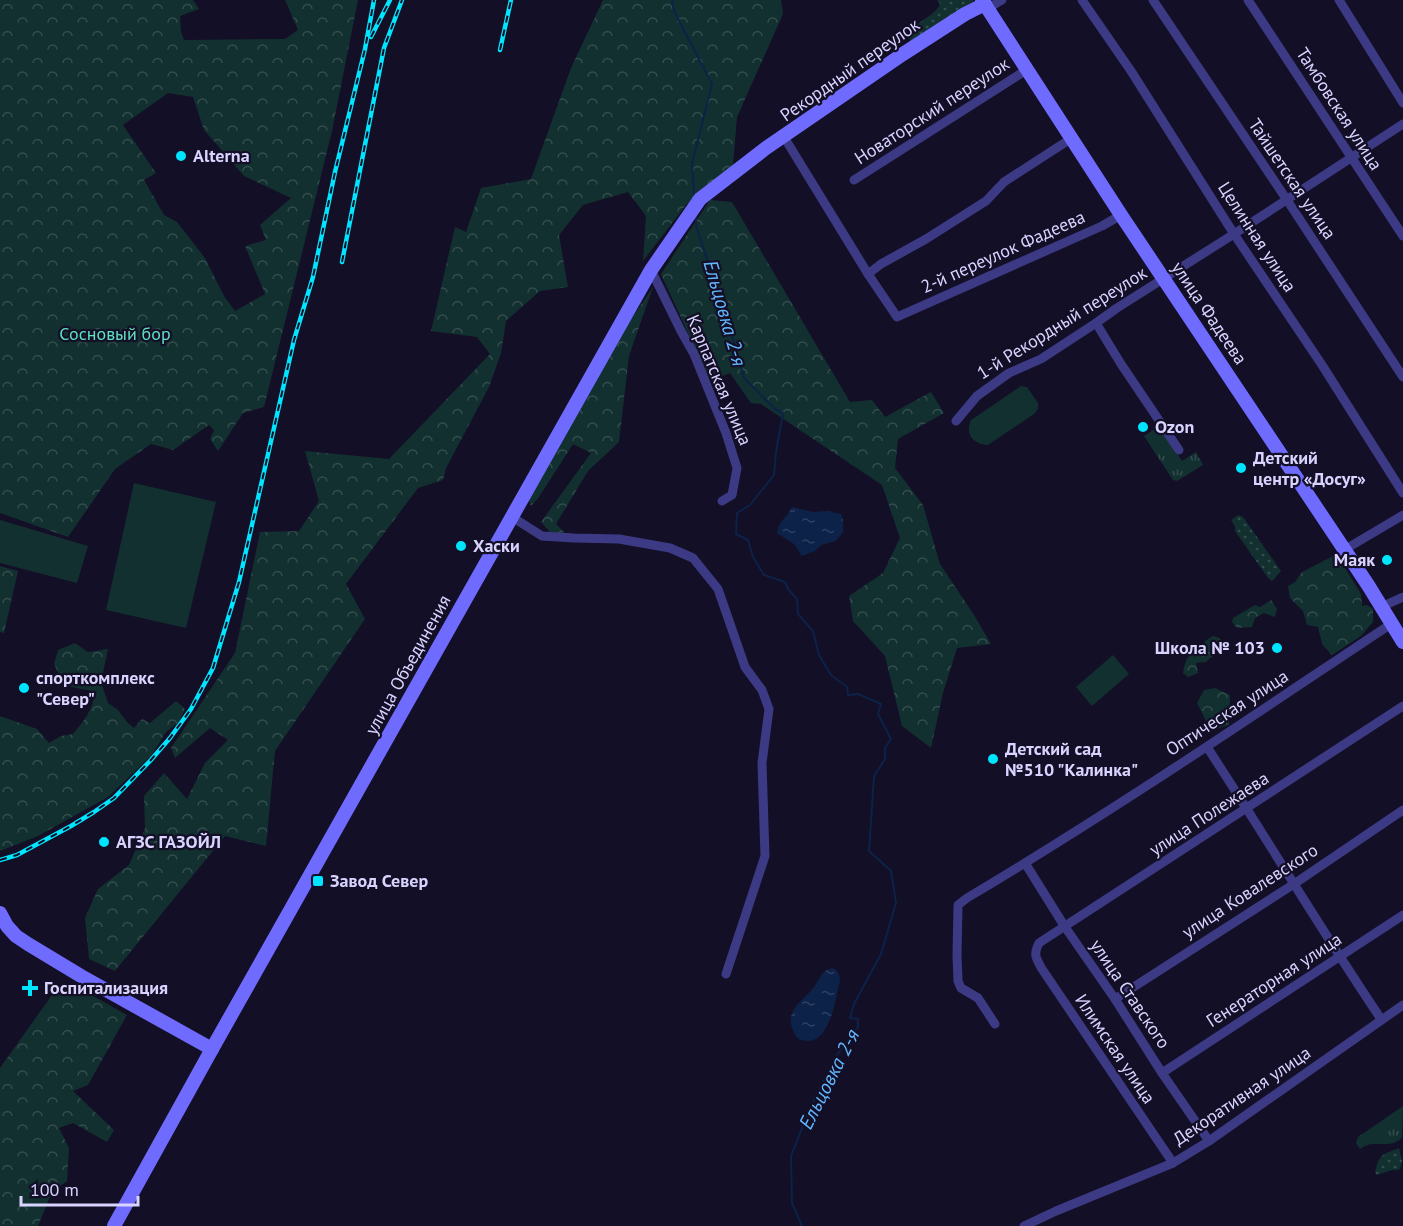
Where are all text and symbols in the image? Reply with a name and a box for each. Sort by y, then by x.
street label: Рекордный переулок [776,13,924,126]
street label: Тамбовская улица [1291,43,1388,174]
street label: Новаторский переулок [850,52,1014,169]
street label: Тайшетская улица [1243,114,1341,244]
place label: Alterna [193,144,250,167]
marker: Alterna [174,149,188,163]
street label: Целинная улица [1213,177,1302,296]
street label: 2-й переулок Фадеева [917,205,1088,298]
water label: Ельцовка 2-я [697,257,753,370]
street label: улица Фадеева [1167,257,1252,369]
street label: 1-й Рекордный переулок [973,261,1151,384]
street label: Карпатская улица [682,311,757,449]
park label: Сосновый бор [59,322,171,345]
place label: Ozon [1155,415,1194,438]
marker: Ozon [1136,420,1150,434]
place label: Детский центр «Досуг» [1253,446,1366,490]
marker: Детский центр «Досуг» [1234,461,1248,475]
place label: Хаски [473,534,520,557]
marker: Хаски [454,539,468,553]
place label: Маяк [1334,548,1375,571]
marker: Маяк [1380,553,1394,567]
street label: улица Объединения [360,591,456,739]
place label: Школа № 103 [1155,636,1265,659]
marker: Школа № 103 [1270,641,1284,655]
street label: Оптическая улица [1161,664,1292,761]
place label: спорткомплекс "Север" [36,666,155,710]
marker: спорткомплекс "Север" [17,681,31,695]
place label: Детский сад №510 "Калинка" [1005,737,1138,781]
marker: Детский сад №510 "Калинка" [986,752,1000,766]
street label: улица Полежаева [1145,766,1273,861]
place label: АГЗС ГАЗОЙЛ [116,830,221,853]
marker: АГЗС ГАЗОЙЛ [97,835,111,849]
street label: улица Ковалевского [1177,838,1322,943]
place label: Завод Север [330,869,428,892]
marker: Завод Север [311,874,325,888]
street label: Генераторная улица [1202,927,1346,1032]
street label: улица Ставского [1085,935,1175,1053]
place label: Госпитализация [44,976,168,999]
marker: Госпитализация [21,979,39,997]
street label: Илимская улица [1070,989,1161,1108]
water label: Ельцовка 2-я [793,1024,866,1133]
street label: Декоративная улица [1168,1041,1315,1150]
scale bar [21,1169,138,1207]
text: 100 m [30,1178,79,1201]

